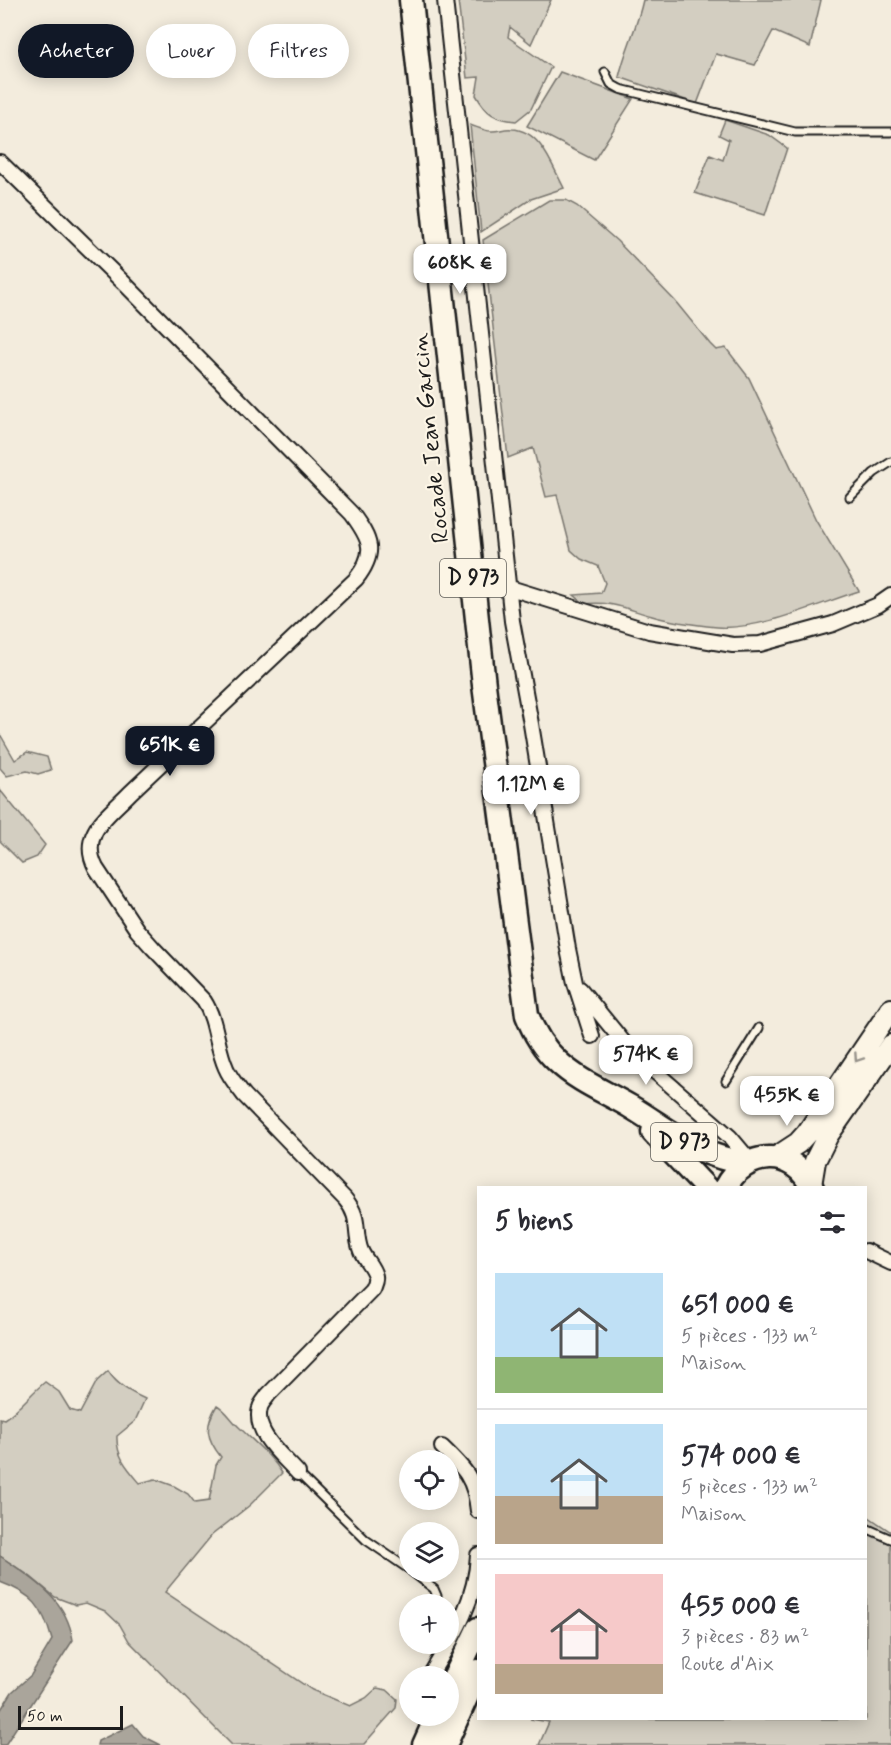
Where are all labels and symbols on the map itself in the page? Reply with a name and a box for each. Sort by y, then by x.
pin: 608K € [411,244,509,295]
street label: Rocade Jean Garcin [405,331,457,545]
road number: D 973 [440,559,506,597]
pin: 651K € [121,726,219,777]
pin: 1.12M € [476,765,586,816]
pin: 574K € [597,1035,695,1086]
one-way arrow [854,1052,866,1062]
pin: 455K € [738,1076,836,1127]
road number: D 973 [651,1123,717,1161]
scale bar [18,1703,123,1730]

